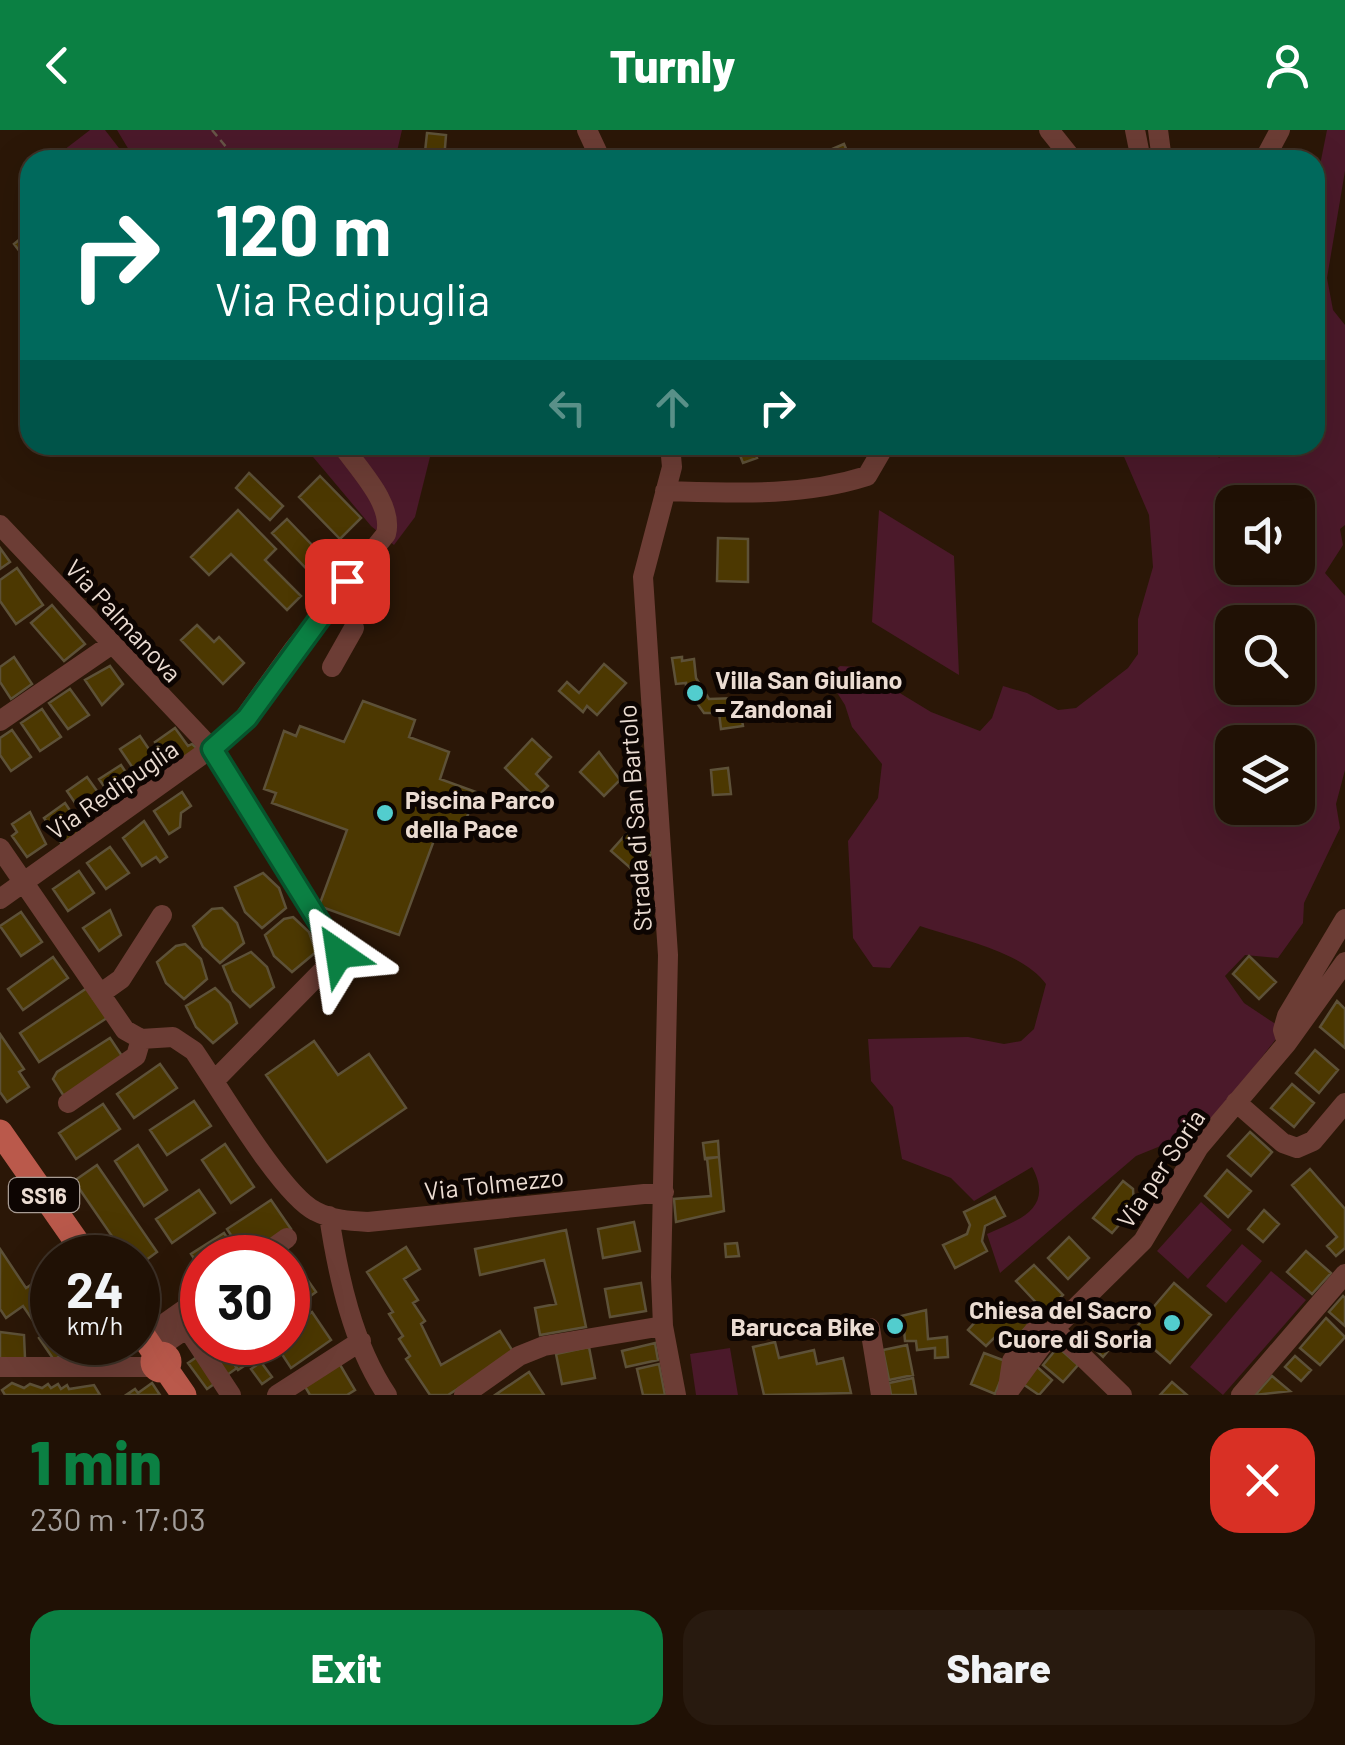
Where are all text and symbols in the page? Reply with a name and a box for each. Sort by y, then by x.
icon: back [30,38,85,93]
text: Turnly [610,38,735,92]
icon: person [1260,38,1315,93]
text: 120 m [215,186,391,270]
icon: right [50,190,180,320]
text: Via Redipuglia [215,271,490,325]
icon: left [540,380,595,435]
icon: ahead [645,380,700,435]
icon: right [750,380,805,435]
map controls [1215,485,1315,825]
button: sound [1215,485,1315,585]
pin [305,539,390,624]
street label: Via Palmanova [60,553,188,687]
icon: arrive [320,554,375,609]
button: search [1215,605,1315,705]
place label: Villa San Giuliano - Zandonai [715,664,902,723]
marker: Villa San Giuliano - Zandonai [684,682,706,704]
street label: Strada di San Bartolo [611,704,657,932]
button: layers [1215,725,1315,825]
street label: Via Redipuglia [41,733,183,845]
place label: Piscina Parco della Pace [405,784,555,843]
marker: Piscina Parco della Pace [374,802,396,824]
position arrow [287,902,391,1006]
street label: Via per Soria [1109,1103,1211,1233]
street label: Via Tolmezzo [423,1161,565,1205]
road number: SS16 [9,1178,79,1212]
speed limit sign: 30 [180,1235,310,1365]
text: 24 [66,1258,124,1318]
place label: Chiesa del Sacro Cuore di Soria [969,1294,1152,1353]
text: km/h [67,1310,123,1340]
place label: Barucca Bike [731,1311,875,1341]
marker: Chiesa del Sacro Cuore di Soria [1161,1312,1183,1334]
marker: Barucca Bike [884,1315,906,1337]
text: 1 min [30,1425,162,1497]
button: close [1210,1428,1315,1533]
text: 230 m · 17:03 [30,1499,206,1537]
button: Exit [30,1610,663,1725]
button: Share [683,1610,1315,1725]

